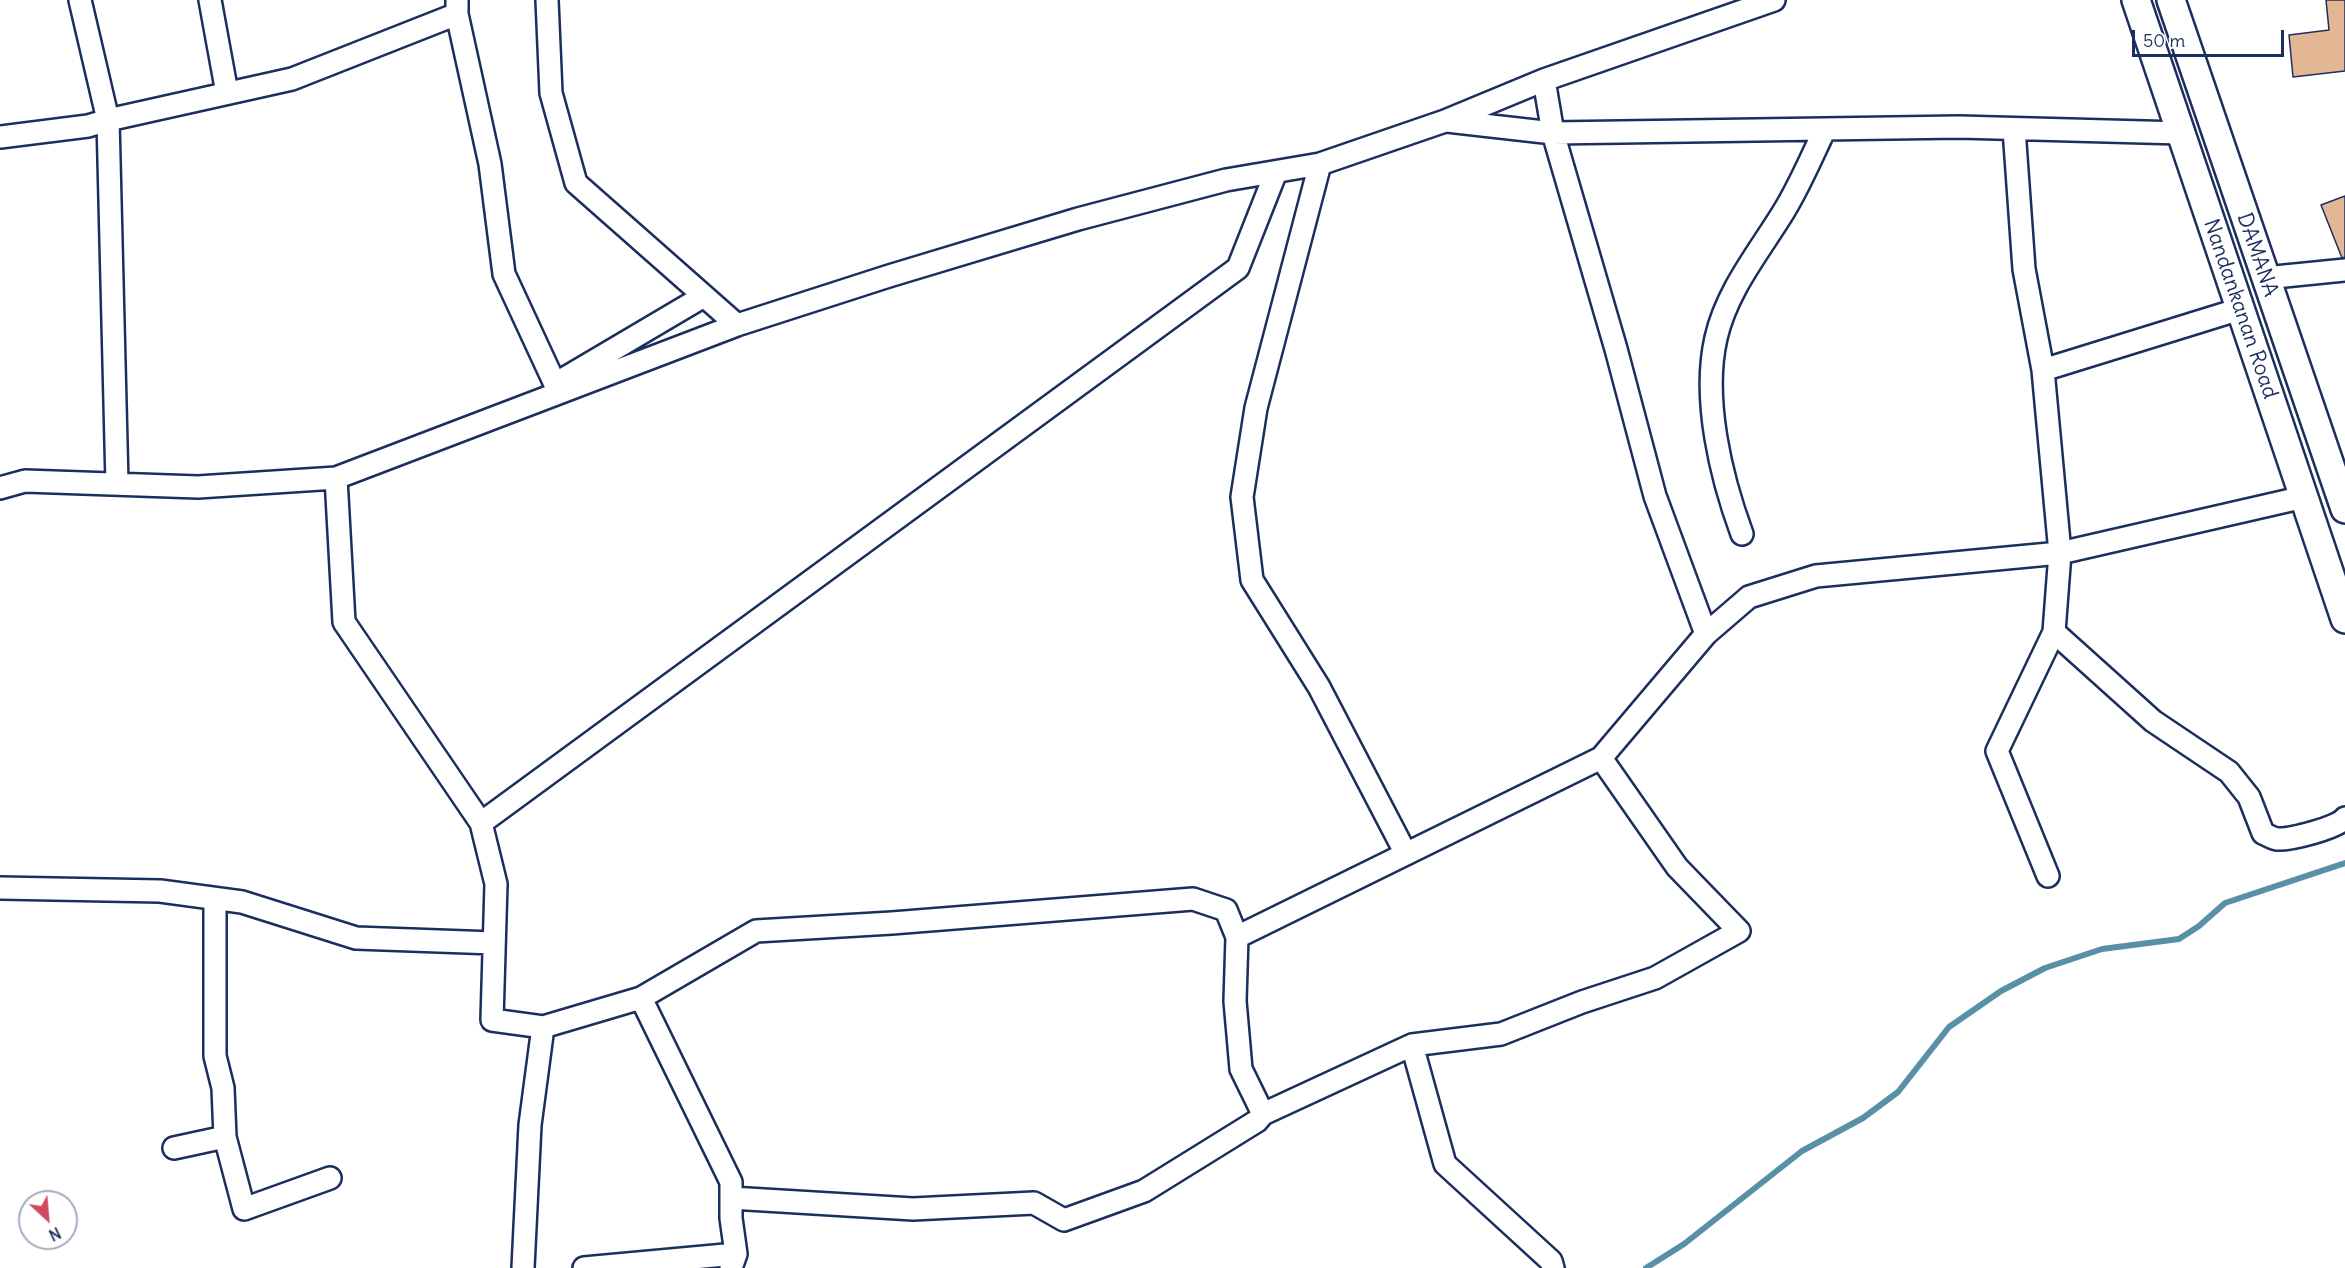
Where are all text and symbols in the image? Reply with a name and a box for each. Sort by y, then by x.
scale bar [2135,18,2286,56]
text: 50 m [2143,29,2185,52]
street label: DAMANA [2231,210,2283,300]
street label: Nandankanan Road [2197,216,2283,402]
north arrow [18,1190,78,1250]
text: N [46,1223,64,1246]

